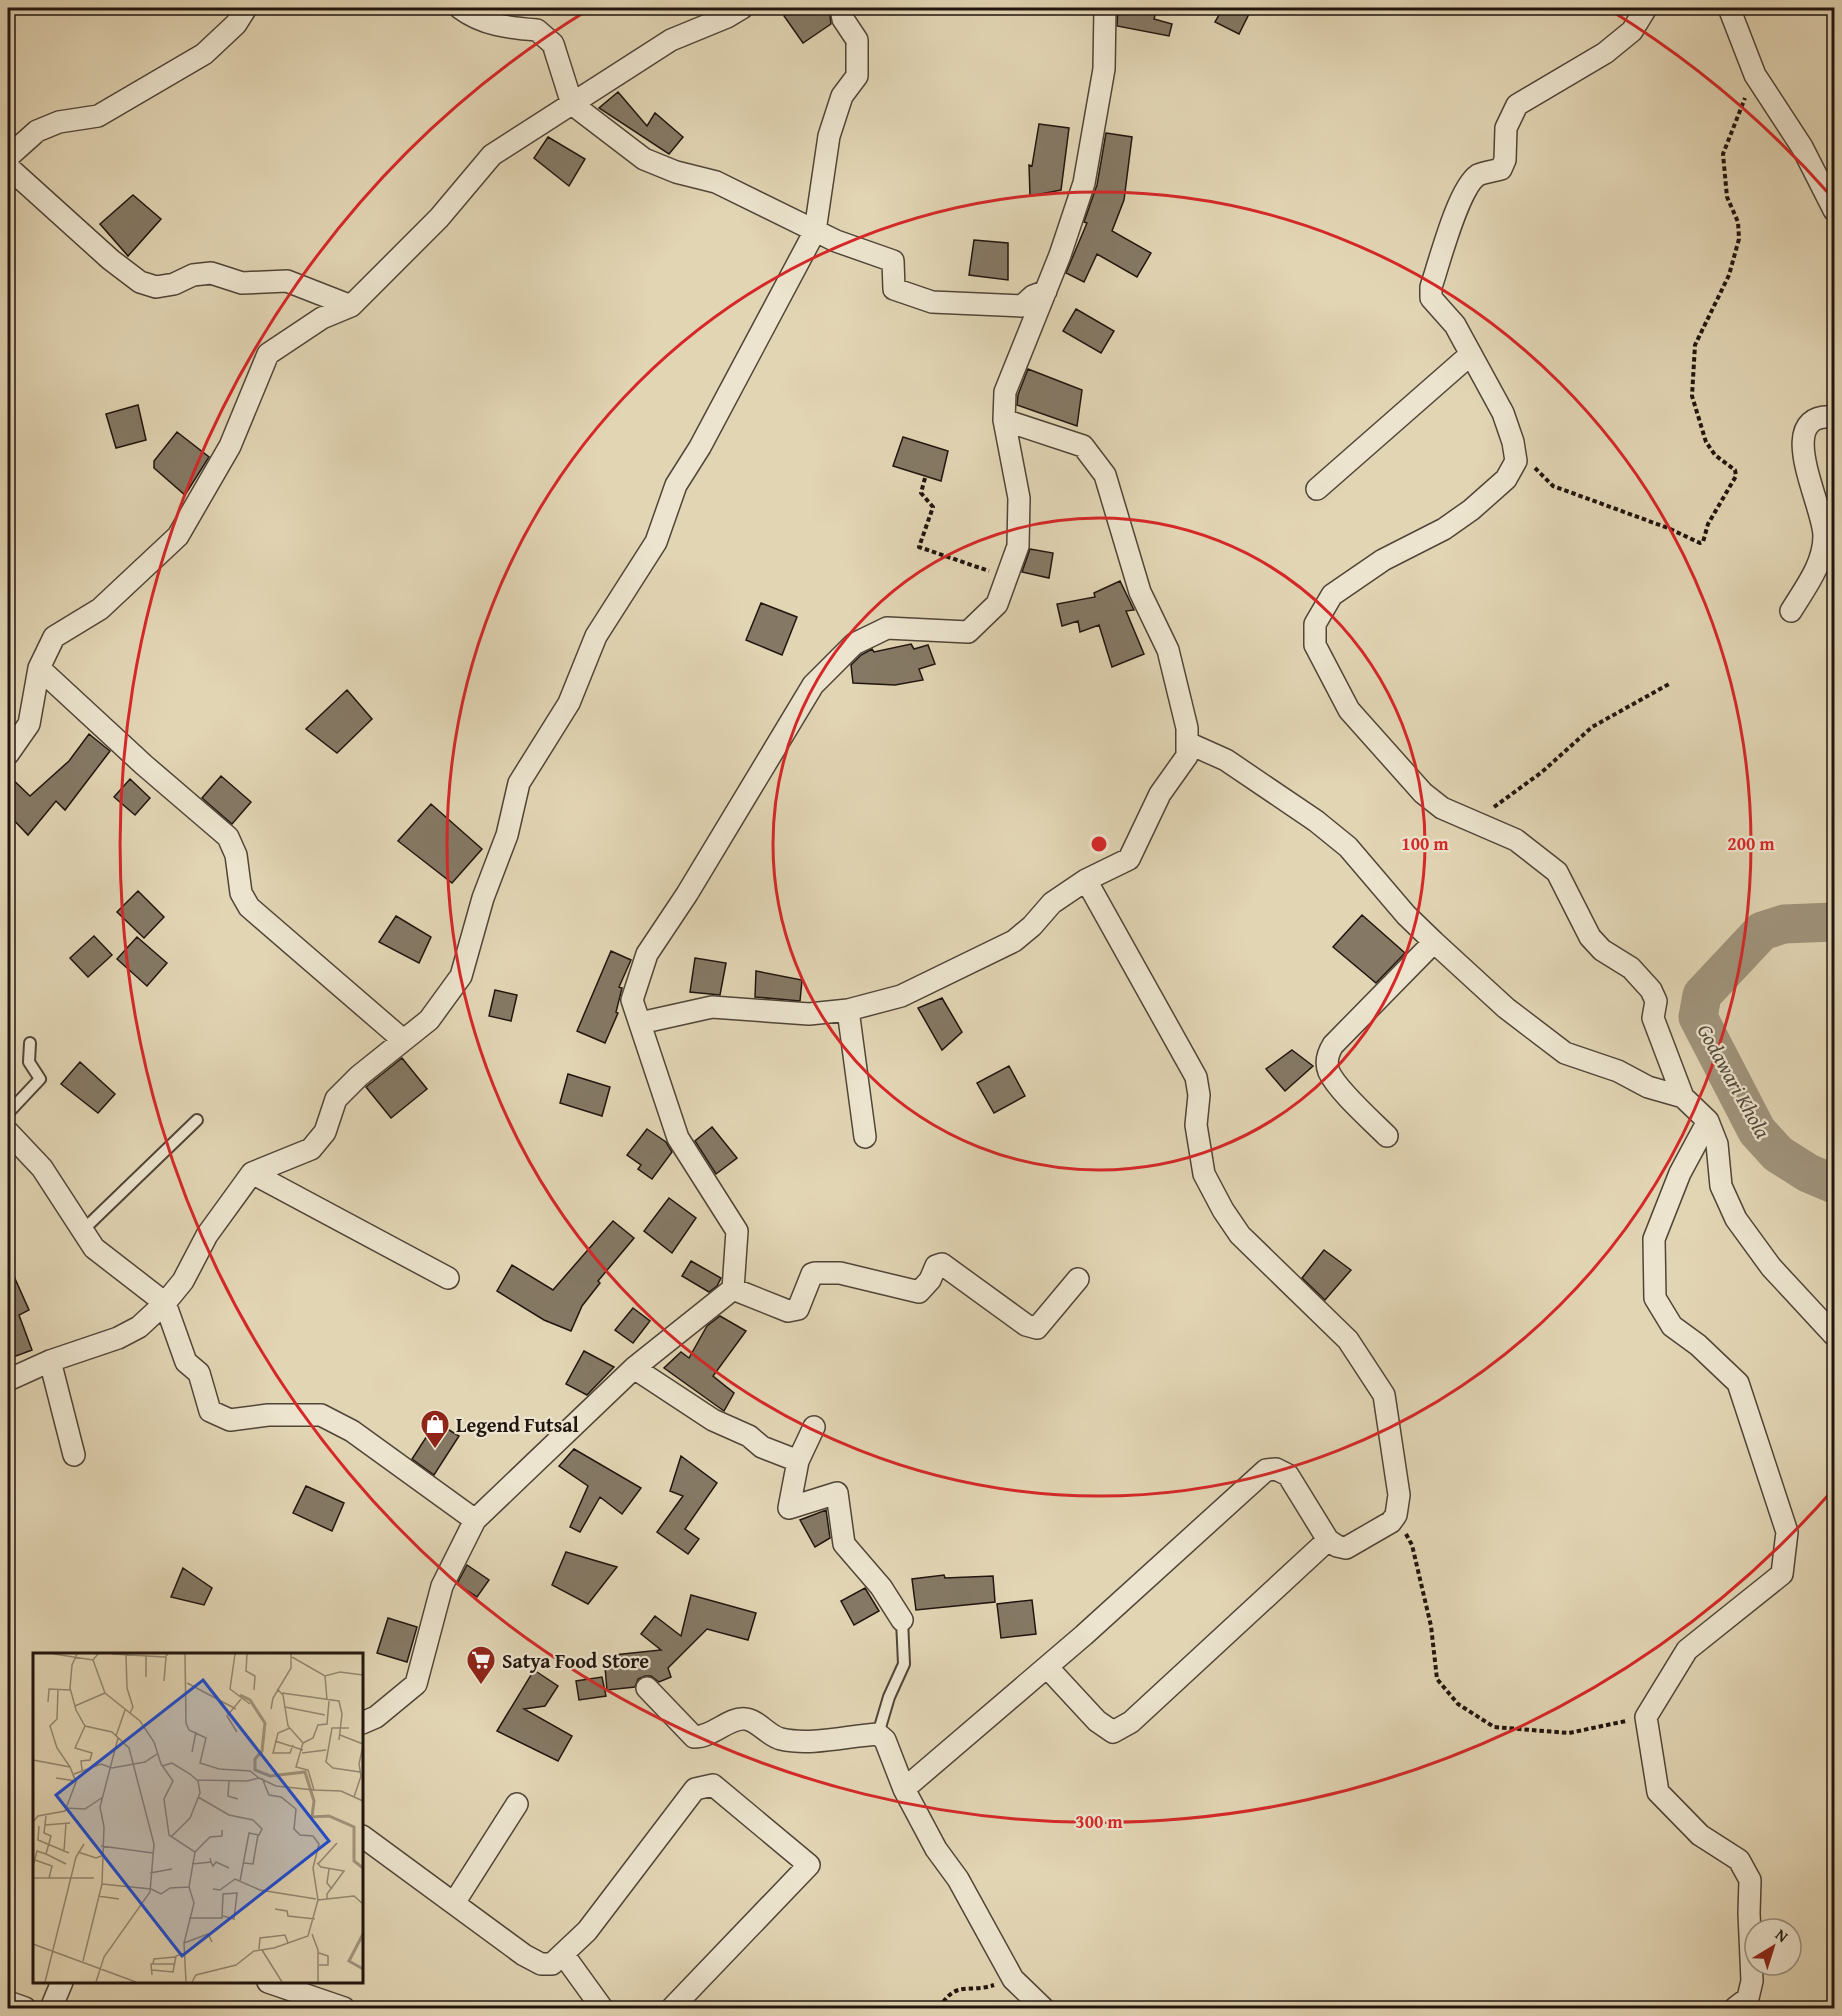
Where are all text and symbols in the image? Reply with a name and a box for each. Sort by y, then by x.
text: 100 m [1401,830,1449,857]
text: 200 m [1727,830,1775,857]
centre of rings [1089,834,1109,854]
water label: Godawari Khola [1690,1018,1778,1144]
shop icon: Legend Futsal [419,1408,451,1450]
place label: Legend Futsal [456,1410,579,1439]
supermarket icon: Satya Food Store [465,1644,497,1686]
place label: Satya Food Store [502,1646,649,1675]
inset map [33,1653,363,1983]
text: 300 m [1075,1808,1123,1835]
north arrow [1743,1917,1803,1977]
text: N [1771,1922,1794,1948]

